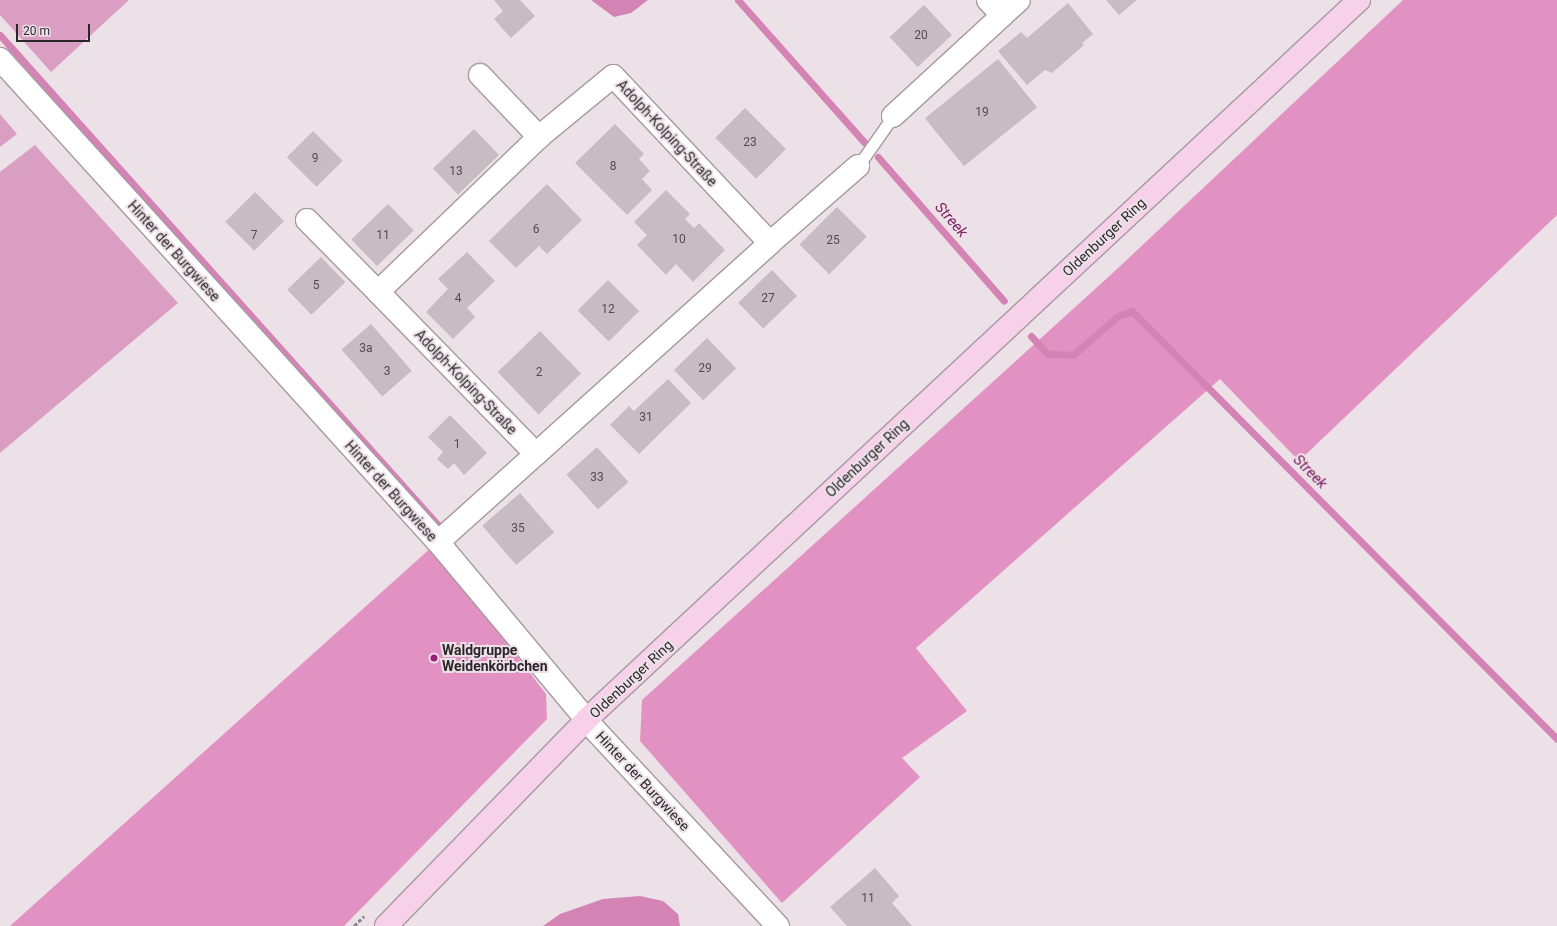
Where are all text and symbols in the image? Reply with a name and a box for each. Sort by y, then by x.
scale bar [18,16,92,42]
text: 20 m [23,24,50,38]
house number: 20 [914,29,928,43]
street label: Adolph-Kolping-Straße [613,76,721,190]
house number: 19 [975,106,989,120]
house number: 23 [743,136,757,150]
house number: 9 [312,152,318,166]
house number: 8 [610,160,616,174]
house number: 13 [449,165,463,179]
street label: Oldenburger Ring [1059,194,1149,280]
street label: Hinter der Burgwiese [124,197,224,305]
water label: Streek [931,199,971,241]
house number: 6 [533,223,539,237]
house number: 7 [251,229,257,243]
house number: 11 [376,229,390,243]
house number: 10 [672,233,686,247]
house number: 25 [826,234,840,248]
house number: 5 [313,279,319,293]
house number: 4 [455,292,461,306]
house number: 27 [761,292,775,306]
house number: 12 [601,303,615,317]
street label: Adolph-Kolping-Straße [412,326,520,438]
house number: 3a [359,342,373,356]
house number: 29 [698,362,712,376]
house number: 3 [384,365,390,379]
house number: 2 [536,366,542,380]
house number: 31 [639,411,653,425]
street label: Oldenburger Ring [822,415,912,501]
street label: Hinter der Burgwiese [341,437,441,545]
house number: 1 [454,438,460,452]
water label: Streek [1289,451,1331,493]
house number: 33 [590,471,604,485]
house number: 35 [511,522,525,536]
street label: Oldenburger Ring [586,636,676,722]
place label: Waldgruppe Weidenkörbchen [442,642,548,674]
marker: Waldgruppe Weidenkörbchen [429,653,439,663]
street label: Hinter der Burgwiese [593,728,693,834]
house number: 11 [861,892,875,906]

